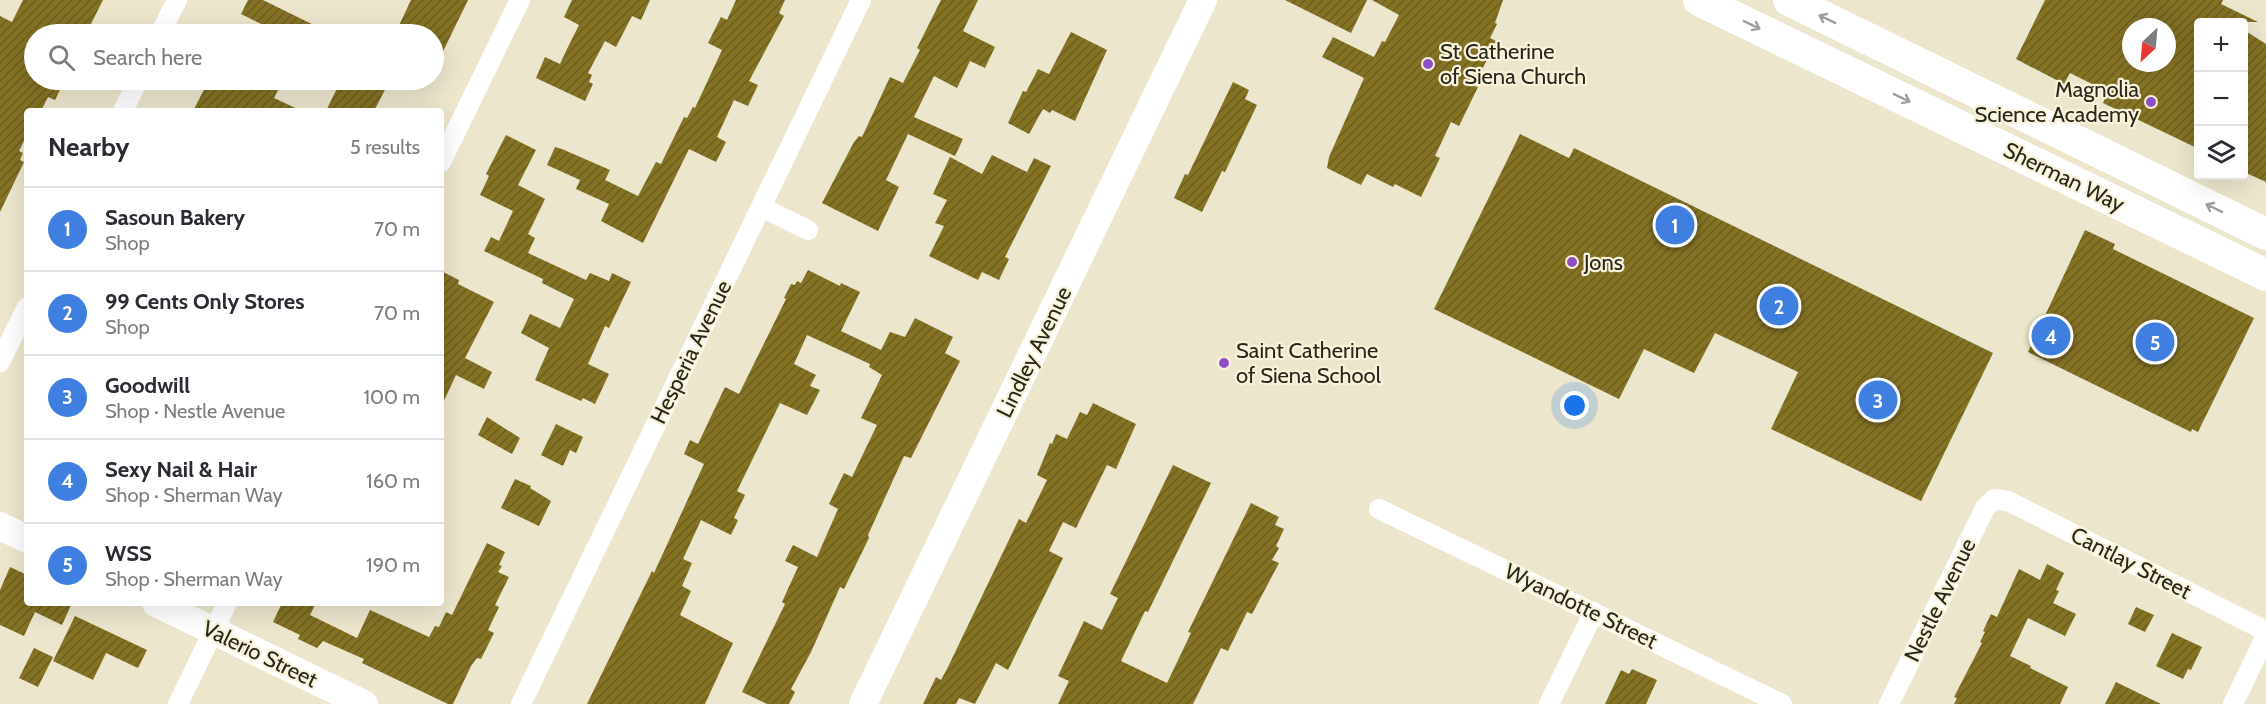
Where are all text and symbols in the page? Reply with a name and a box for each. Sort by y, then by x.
one-way arrow [1819,12,1837,24]
north arrow [2122,18,2176,72]
map controls [2194,18,2248,180]
button: + [2194,18,2248,72]
one-way arrow [1743,20,1761,32]
search box [24,24,444,90]
place label: St Catherine of Siena Church [1440,38,1586,90]
icon: search [45,41,78,74]
text: Search here [93,44,202,71]
marker: St Catherine of Siena Church [1421,57,1435,71]
button: − [2194,72,2248,126]
place label: Magnolia Science Academy [1974,76,2139,128]
one-way arrow [1892,92,1910,104]
marker: Magnolia Science Academy [2144,95,2158,109]
button: layers [2194,126,2248,180]
text: Nearby [48,131,129,163]
text: 5 results [350,135,420,159]
street label: Sherman Way [1999,136,2129,218]
pin: 1 [1656,202,1694,248]
one-way arrow [2205,202,2223,213]
text: Sasoun Bakery [105,204,245,231]
text: 1 [64,217,71,241]
text: 70 m [374,217,420,241]
text: Shop [105,231,150,255]
place label: Jons [1583,249,1623,276]
marker: Jons [1565,255,1579,269]
street label: Hesperia Avenue [645,276,737,428]
street label: Lindley Avenue [991,282,1077,422]
pin: 2 [1760,284,1798,328]
text: 99 Cents Only Stores [105,288,304,315]
text: 2 [62,301,73,325]
text: 70 m [374,301,420,325]
pin: 4 [2032,314,2070,358]
text: Shop [105,315,150,339]
pin: 5 [2136,320,2174,364]
place label: Saint Catherine of Siena School [1236,337,1382,389]
marker: Saint Catherine of Siena School [1217,356,1231,370]
text: Goodwill [105,372,190,399]
pin: 3 [1858,378,1898,422]
text: 3 [62,385,73,409]
text: 100 m [364,385,420,409]
your location [1560,391,1589,420]
text: Shop · Nestle Avenue [105,399,285,423]
text: Sexy Nail & Hair [105,456,257,483]
text: 4 [61,469,74,493]
text: 160 m [366,469,420,493]
text: Shop · Sherman Way [105,483,283,507]
street label: Cantlay Street [2066,521,2196,605]
street label: Nestle Avenue [1898,534,1982,666]
text: WSS [105,540,152,567]
text: 5 [62,553,73,577]
text: 190 m [366,553,420,577]
street label: Wyandotte Street [1500,557,1662,655]
text: Shop · Sherman Way [105,567,283,591]
street label: Valerio Street [198,615,322,694]

